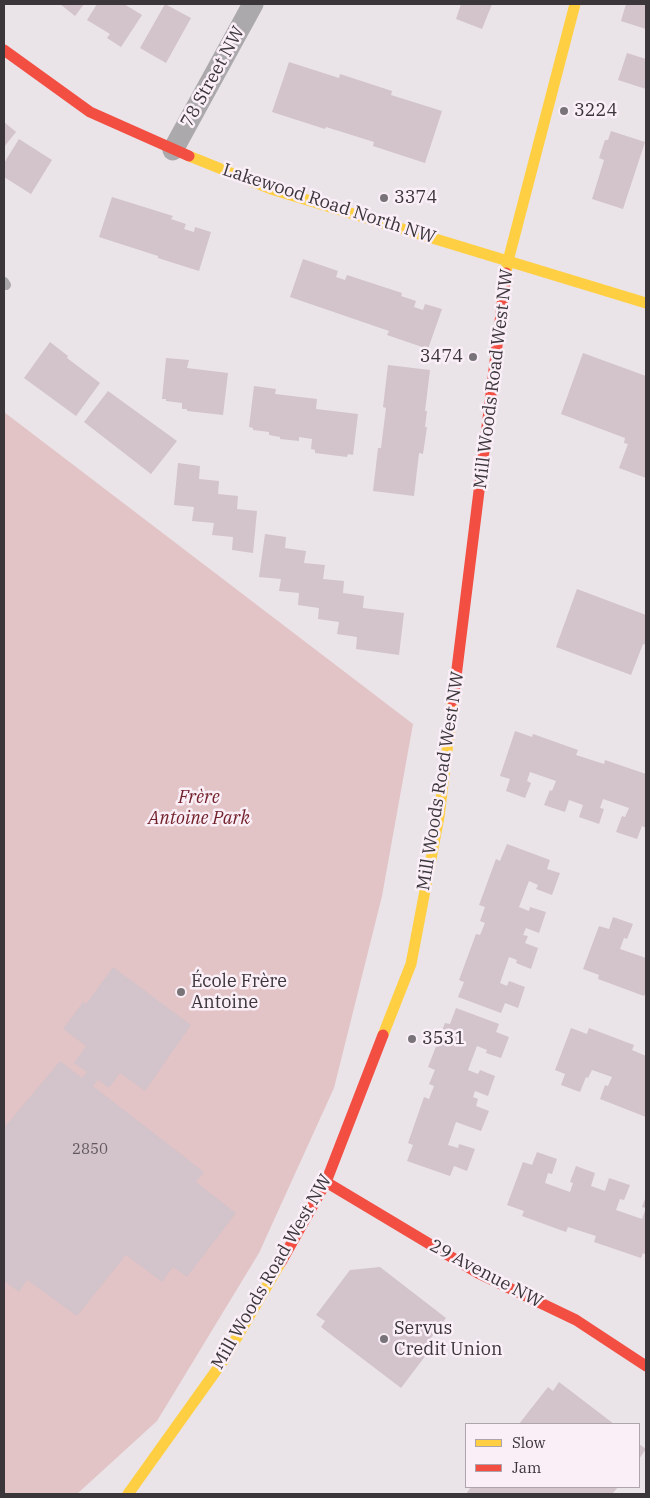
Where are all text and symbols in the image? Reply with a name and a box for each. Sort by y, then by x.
street label: 78 Street NW [176,23,250,131]
place label: 3224 [574,100,617,122]
marker: 3224 [558,105,570,117]
street label: Lakewood Road North NW [220,159,438,249]
place label: 3374 [394,187,437,209]
marker: 3374 [378,192,390,204]
street label: Mill Woods Road West NW [470,268,518,490]
place label: 3474 [420,346,463,368]
marker: 3474 [467,351,479,363]
street label: Mill Woods Road West NW [413,670,469,892]
park label: Frère Antoine Park [148,787,250,830]
place label: École Frère Antoine [191,971,287,1014]
marker: École Frère Antoine [175,986,187,998]
place label: 3531 [422,1028,465,1050]
marker: 3531 [406,1033,418,1045]
house number: 2850 [72,1141,108,1159]
street label: Mill Woods Road West NW [207,1171,337,1373]
street label: 29 Avenue NW [426,1235,546,1313]
place label: Servus Credit Union [394,1318,502,1360]
marker: Servus Credit Union [378,1333,390,1345]
legend [465,1423,640,1488]
text: Slow [512,1433,545,1452]
text: Jam [512,1458,541,1477]

